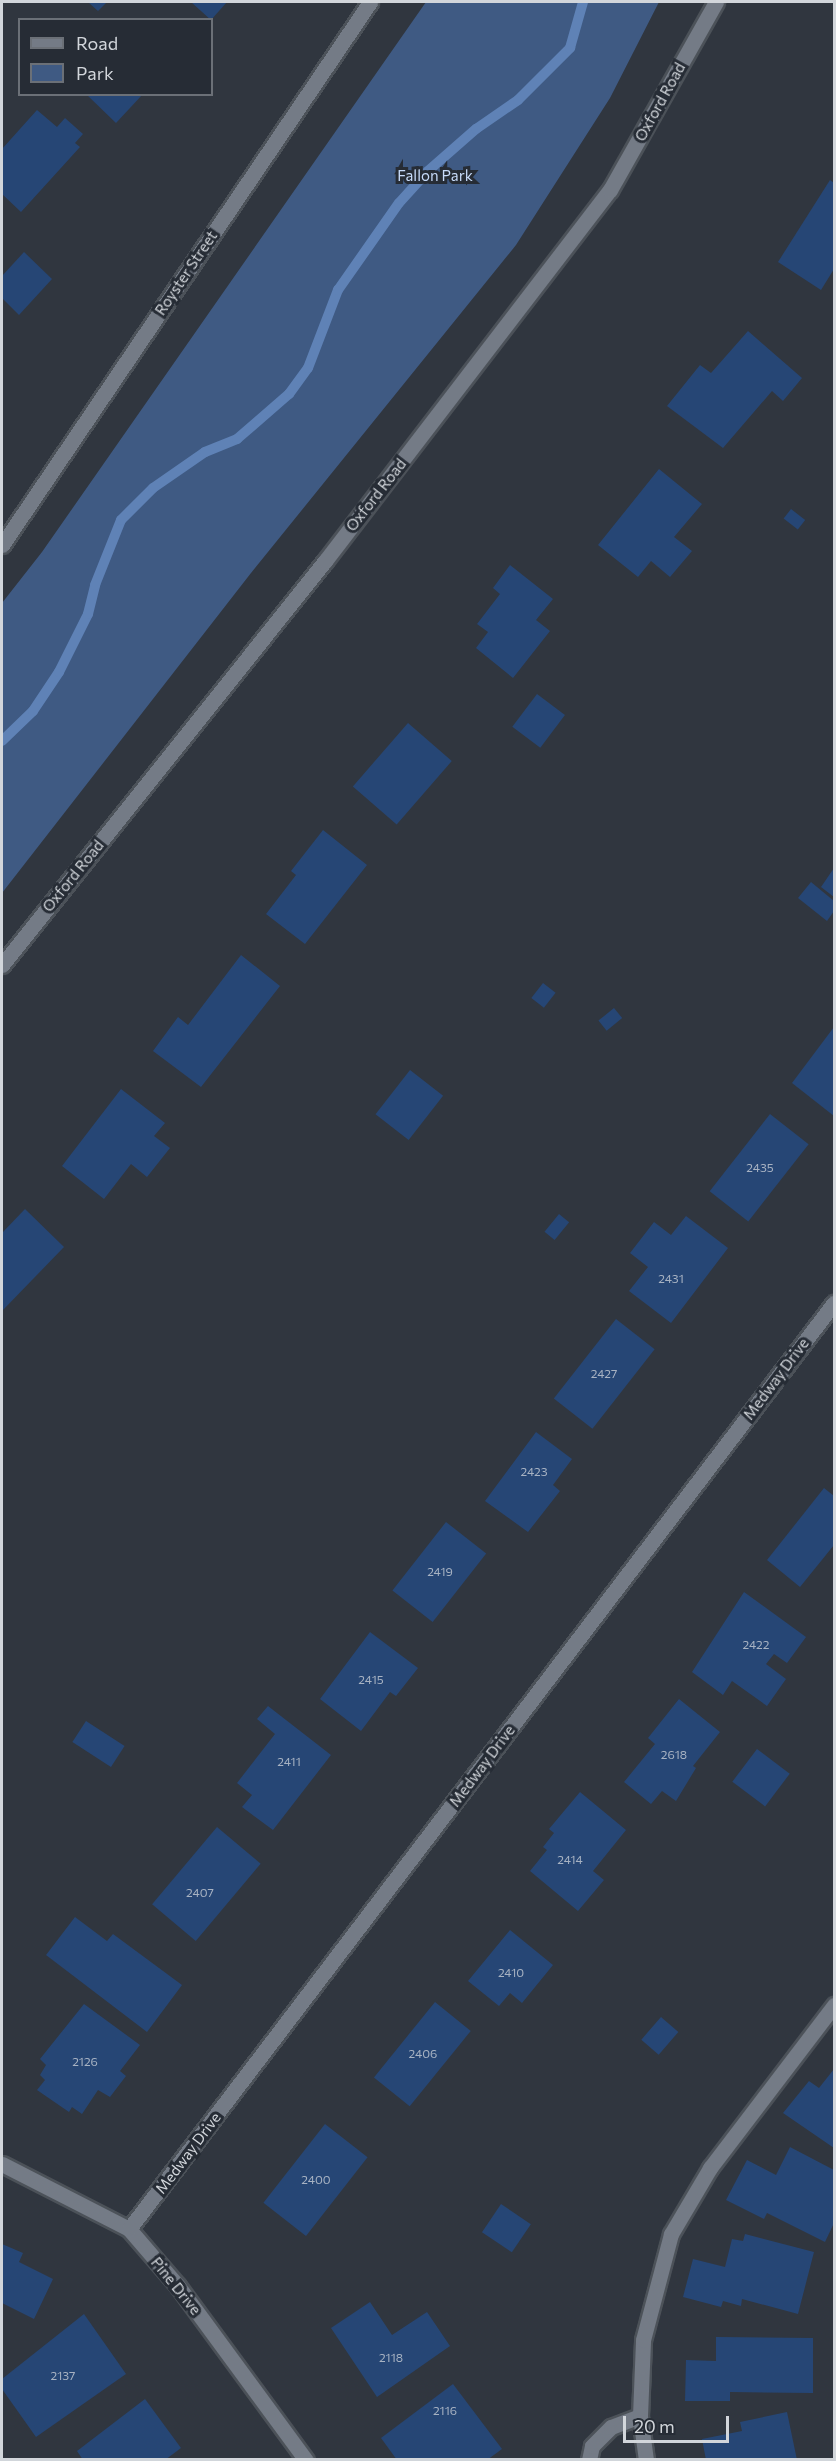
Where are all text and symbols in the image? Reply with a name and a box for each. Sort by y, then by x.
legend [18,18,213,96]
text: Road [76,32,118,54]
street label: Oxford Road [631,60,689,144]
text: Park [76,62,114,84]
park label: Fallon Park [397,167,473,185]
street label: Royster Street [151,227,221,319]
street label: Oxford Road [342,455,410,535]
street label: Oxford Road [39,837,107,915]
house number: 2435 [746,1161,774,1175]
house number: 2431 [658,1272,684,1286]
street label: Medway Drive [740,1335,812,1423]
house number: 2427 [591,1367,617,1381]
house number: 2423 [521,1465,547,1479]
house number: 2419 [427,1565,453,1579]
house number: 2422 [743,1638,769,1652]
house number: 2415 [358,1673,384,1687]
street label: Medway Drive [446,1722,518,1810]
house number: 2618 [661,1748,687,1762]
house number: 2411 [277,1755,301,1769]
house number: 2414 [557,1853,583,1867]
house number: 2407 [186,1886,214,1900]
house number: 2410 [498,1966,524,1980]
house number: 2406 [409,2047,437,2061]
house number: 2126 [72,2055,98,2069]
street label: Medway Drive [152,2109,224,2197]
house number: 2400 [301,2173,331,2187]
street label: Pine Drive [147,2254,205,2318]
house number: 2118 [379,2351,403,2365]
house number: 2137 [51,2369,75,2383]
house number: 2116 [433,2404,457,2418]
scale bar [626,2404,732,2442]
text: 20 m [634,2415,675,2437]

